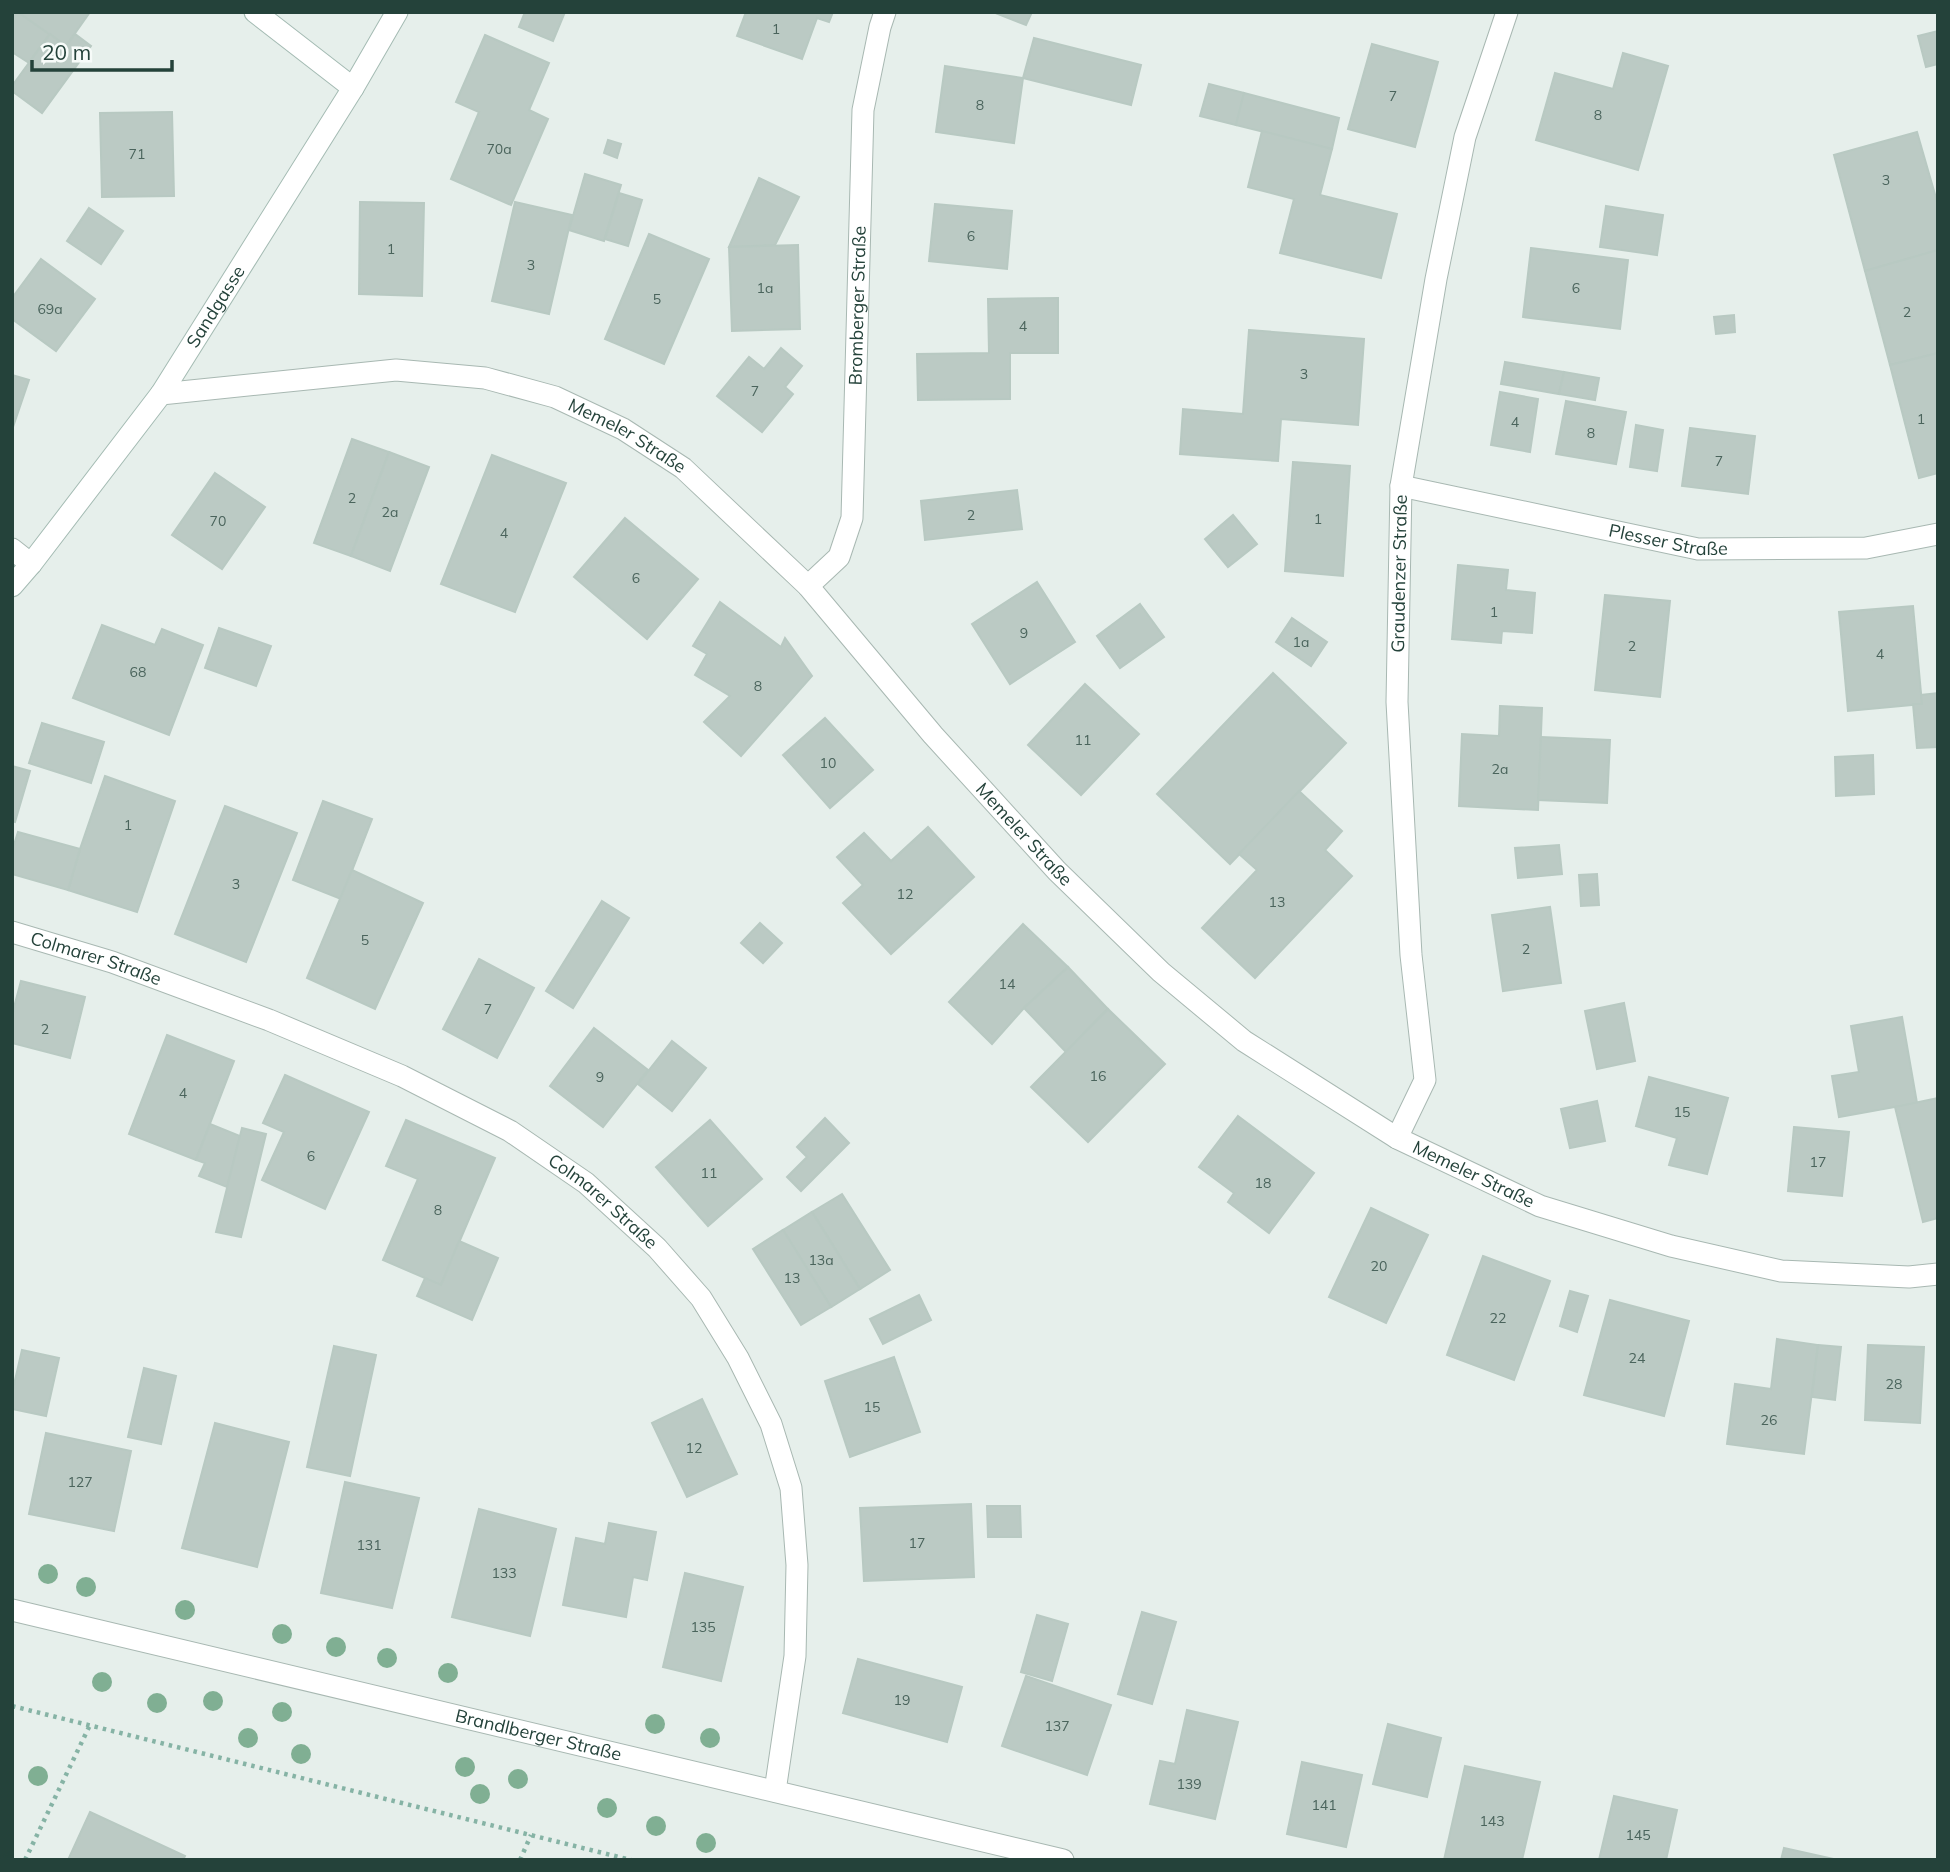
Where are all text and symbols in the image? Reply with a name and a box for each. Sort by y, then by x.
house number: 1 [772,20,780,38]
scale bar [32,28,172,72]
text: 20 m [42,39,91,65]
house number: 7 [1389,87,1397,105]
house number: 8 [976,96,984,114]
house number: 8 [1594,106,1602,124]
house number: 70a [486,140,512,158]
house number: 71 [129,145,145,163]
house number: 3 [1882,171,1890,189]
street label: Bromberger Straße [844,225,871,386]
house number: 6 [967,227,975,245]
house number: 1 [387,240,395,258]
house number: 3 [527,256,535,274]
street label: Sandgasse [181,261,250,352]
house number: 1a [757,279,773,297]
house number: 6 [1572,279,1580,297]
house number: 5 [653,290,661,308]
house number: 69a [37,300,63,318]
house number: 2 [1903,303,1911,321]
house number: 4 [1019,317,1028,335]
house number: 3 [1300,365,1308,383]
house number: 7 [751,382,759,400]
street label: Memeler Straße [565,393,691,478]
house number: 1 [1917,410,1925,428]
house number: 4 [1511,413,1520,431]
house number: 8 [1587,424,1595,442]
house number: 7 [1715,452,1723,470]
house number: 2 [348,489,356,507]
street label: Graudenzer Straße [1386,494,1412,653]
house number: 2a [382,503,398,521]
house number: 2 [967,506,975,524]
house number: 1 [1314,510,1322,528]
house number: 70 [210,512,226,530]
street label: Plesser Straße [1607,518,1728,560]
house number: 4 [500,524,509,542]
house number: 6 [632,569,640,587]
house number: 1 [1490,603,1498,621]
house number: 9 [1020,624,1028,642]
house number: 1a [1293,633,1309,651]
house number: 2 [1628,637,1636,655]
house number: 4 [1876,645,1885,663]
house number: 68 [130,663,146,681]
house number: 8 [754,677,762,695]
house number: 11 [1075,731,1091,749]
house number: 10 [820,754,836,772]
house number: 2a [1492,760,1508,778]
street label: Memeler Straße [971,778,1077,891]
house number: 1 [124,816,132,834]
house number: 3 [232,875,240,893]
house number: 12 [897,885,913,903]
house number: 13 [1269,893,1285,911]
street label: Colmarer Straße [28,926,165,990]
house number: 5 [361,931,369,949]
house number: 2 [1522,940,1530,958]
house number: 14 [999,975,1016,993]
house number: 7 [484,1000,492,1018]
house number: 2 [41,1020,49,1038]
house number: 16 [1090,1067,1106,1085]
house number: 9 [596,1068,604,1086]
house number: 4 [179,1084,188,1102]
house number: 15 [1674,1103,1690,1121]
street label: Memeler Straße [1409,1135,1538,1213]
house number: 6 [307,1147,315,1165]
street label: Colmarer Straße [544,1149,663,1254]
house number: 17 [1810,1153,1826,1171]
house number: 11 [701,1164,717,1182]
house number: 18 [1255,1174,1271,1192]
house number: 8 [434,1201,442,1219]
house number: 13a [808,1251,834,1269]
house number: 20 [1371,1257,1387,1275]
house number: 13 [784,1269,800,1287]
house number: 22 [1490,1309,1506,1327]
house number: 24 [1629,1349,1646,1367]
house number: 28 [1886,1375,1902,1393]
house number: 15 [864,1398,880,1416]
house number: 26 [1761,1411,1777,1429]
house number: 12 [686,1439,702,1457]
house number: 127 [67,1473,93,1491]
house number: 17 [909,1534,925,1552]
house number: 131 [356,1536,382,1554]
house number: 133 [491,1564,517,1582]
house number: 135 [690,1618,716,1636]
house number: 19 [894,1691,910,1709]
street label: Brandlberger Straße [453,1704,624,1766]
house number: 137 [1044,1717,1070,1735]
house number: 139 [1176,1775,1202,1793]
house number: 141 [1311,1796,1337,1814]
house number: 143 [1479,1812,1505,1830]
house number: 145 [1625,1826,1651,1844]

